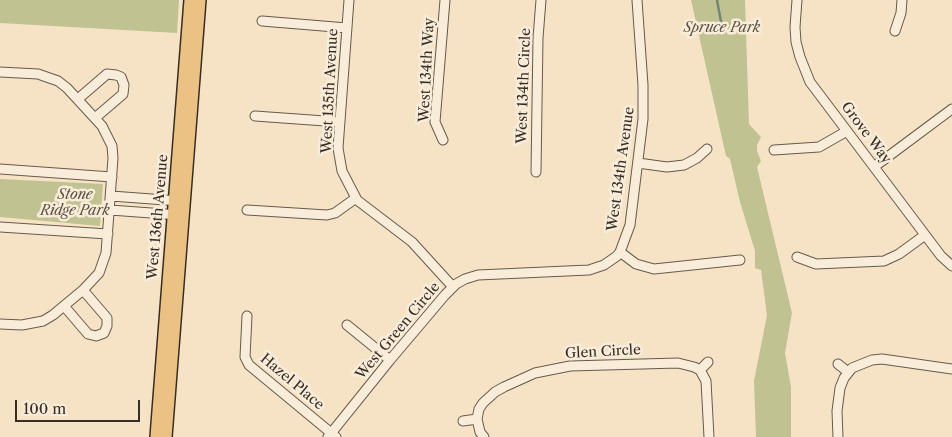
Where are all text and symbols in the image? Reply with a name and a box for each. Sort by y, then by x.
street label: West 134th Way [416,17,438,123]
park label: Spruce Park [684,20,760,36]
street label: West 135th Avenue [318,28,342,154]
street label: West 134th Circle [514,28,534,144]
street label: Grove Way [837,99,895,167]
street label: West 134th Avenue [604,106,638,232]
street label: West 136th Avenue [144,154,172,280]
park label: Stone Ridge Park [40,187,110,220]
street label: West Green Circle [352,279,444,383]
street label: Glen Circle [565,342,641,362]
street label: Hazel Place [257,350,327,414]
scale bar [18,390,142,422]
text: 100 m [23,399,66,418]

